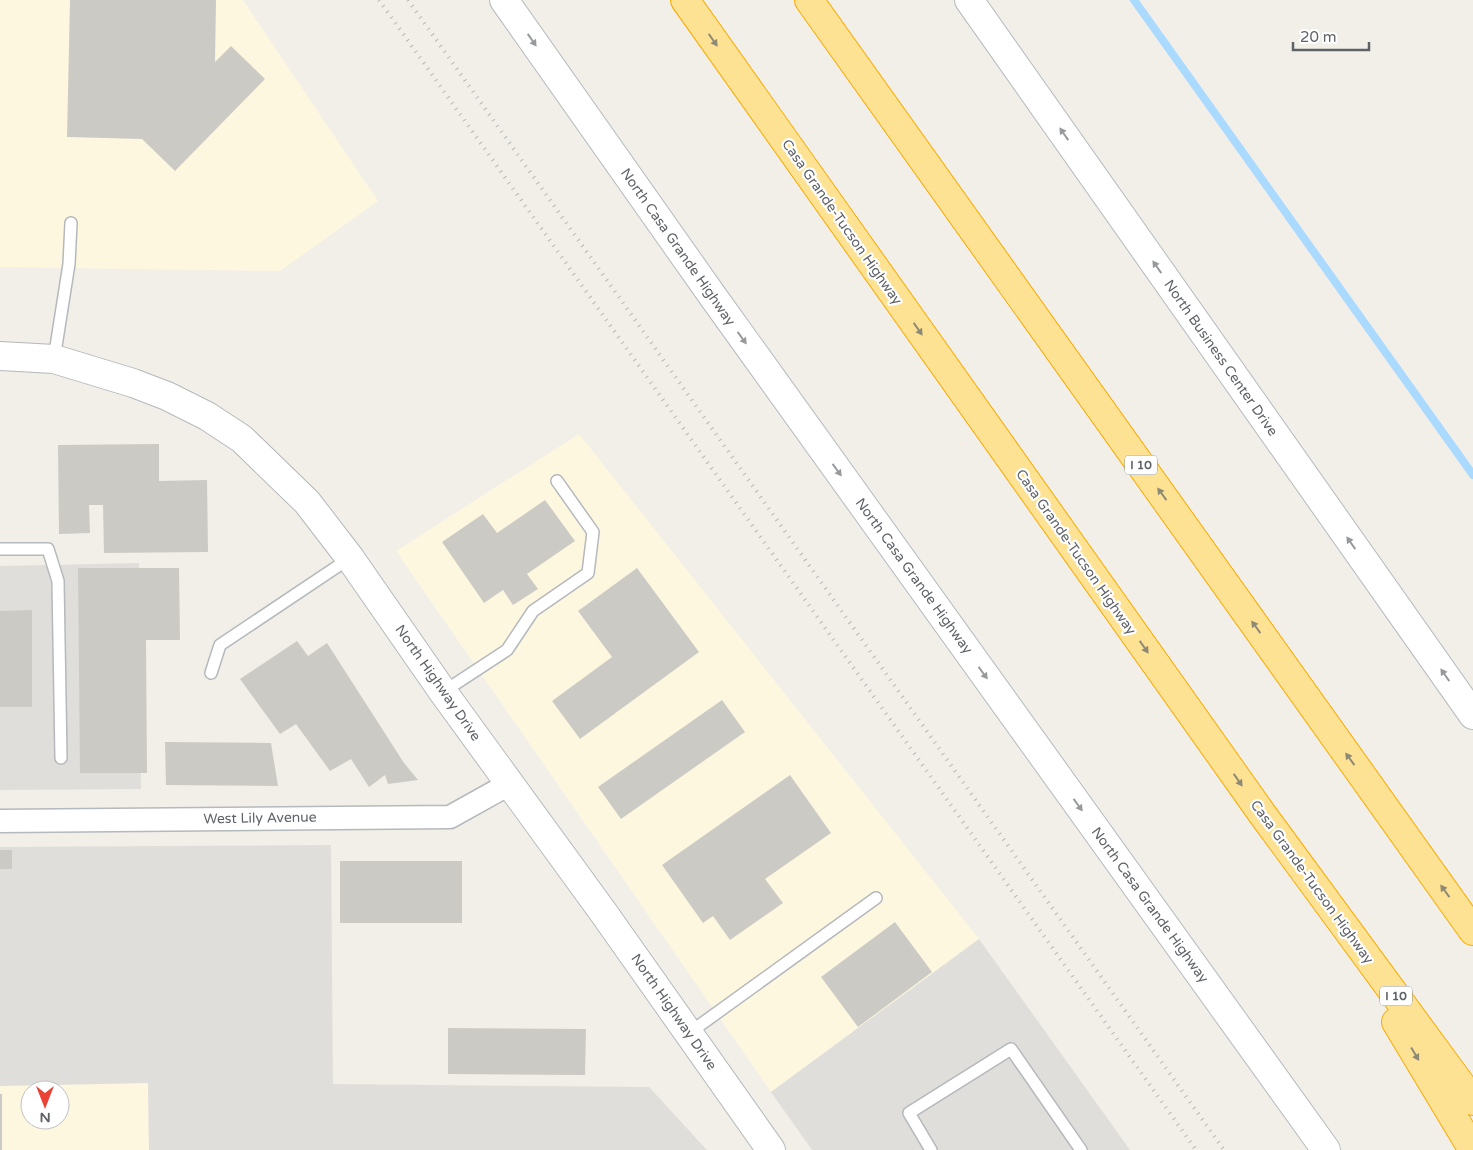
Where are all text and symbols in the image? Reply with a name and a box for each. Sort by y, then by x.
scale bar [1293,20,1369,52]
text: 20 m [1300,28,1337,46]
one-way arrow [527,33,537,47]
one-way arrow [708,33,718,47]
one-way arrow [1059,127,1069,141]
street label: Casa Grande-Tucson Highway [778,136,906,308]
street label: North Casa Grande Highway [617,165,739,329]
one-way arrow [1152,260,1162,273]
street label: North Business Center Drive [1160,277,1282,439]
one-way arrow [913,322,923,336]
one-way arrow [737,331,747,345]
road number: I 10 [1125,456,1157,474]
one-way arrow [832,463,842,477]
street label: Casa Grande-Tucson Highway [1012,466,1140,638]
one-way arrow [1156,488,1167,501]
street label: North Casa Grande Highway [852,495,977,658]
one-way arrow [1346,536,1356,549]
one-way arrow [1251,620,1261,633]
street label: North Highway Drive [391,622,485,744]
one-way arrow [1139,641,1149,654]
one-way arrow [978,666,988,680]
one-way arrow [1440,669,1450,682]
one-way arrow [1345,752,1355,766]
one-way arrow [1233,773,1243,787]
street label: Casa Grande-Tucson Highway [1247,797,1377,968]
one-way arrow [1073,798,1083,811]
street label: West Lily Avenue [203,809,317,827]
street label: North Casa Grande Highway [1088,824,1213,987]
one-way arrow [1440,884,1450,898]
street label: North Highway Drive [627,951,721,1073]
road number: I 10 [1380,986,1412,1006]
one-way arrow [1410,1048,1419,1061]
north arrow [20,1080,70,1130]
text: N [39,1109,51,1126]

